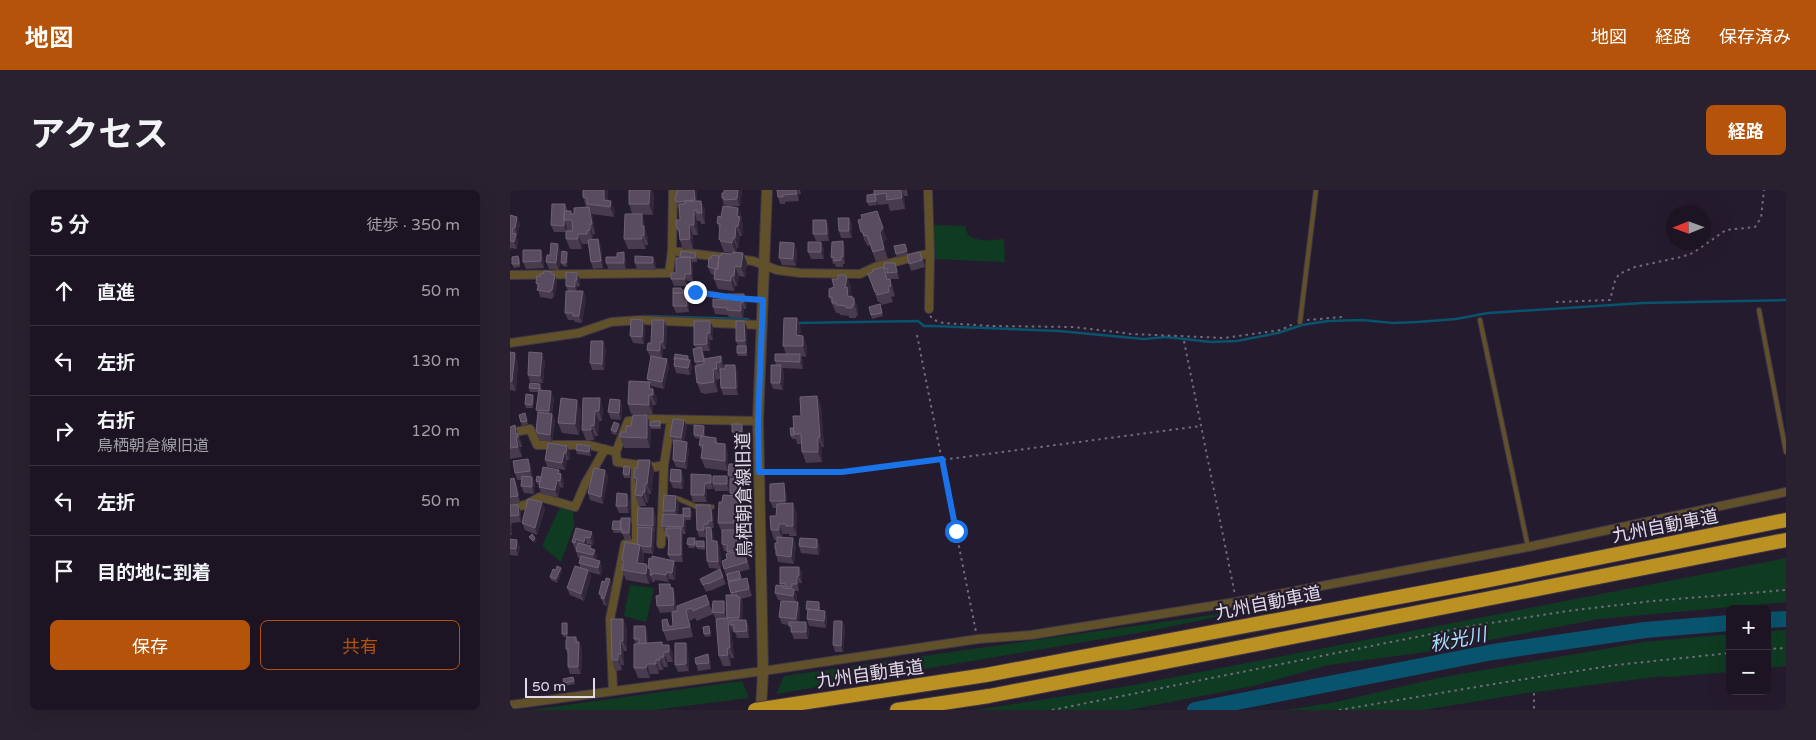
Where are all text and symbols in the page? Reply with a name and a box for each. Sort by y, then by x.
text: 地図 [25,24,73,53]
text: 地図 [1591,26,1627,48]
text: 経路 [1655,26,1691,48]
text: 保存済み [1719,26,1791,48]
button: 経路 [1706,105,1786,155]
text: アクセス [30,114,168,156]
north arrow [1666,205,1711,250]
text: 5 分 [50,213,90,238]
text: 徒歩 · 350 m [367,215,460,235]
icon: ahead [50,277,78,305]
text: 50 m [421,281,460,301]
route end [684,281,707,304]
text: 直進 [97,282,135,304]
icon: left [50,347,78,375]
text: 130 m [411,351,460,371]
text: 左折 [97,352,135,374]
text: 右折 [97,410,135,432]
icon: right [50,417,78,445]
text: 120 m [411,421,460,441]
street label: 鳥栖朝倉線旧道 [732,432,756,558]
text: 鳥栖朝倉線旧道 [97,436,209,456]
icon: left [50,487,78,515]
text: 50 m [421,491,460,511]
text: 左折 [97,492,135,514]
street label: 九州自動車道 [1610,505,1720,547]
route start [945,520,968,543]
icon: arrive [50,557,78,585]
text: 目的地に到着 [97,562,211,584]
street label: 九州自動車道 [1213,582,1323,624]
map controls [1726,605,1771,695]
button: + [1726,605,1771,650]
button: 保存 [50,620,250,670]
button: 共有 [260,620,460,670]
water label: 秋光川 [1428,623,1490,656]
button: − [1726,650,1771,695]
street label: 九州自動車道 [815,656,925,692]
scale bar [525,675,595,698]
text: 50 m [532,678,566,695]

